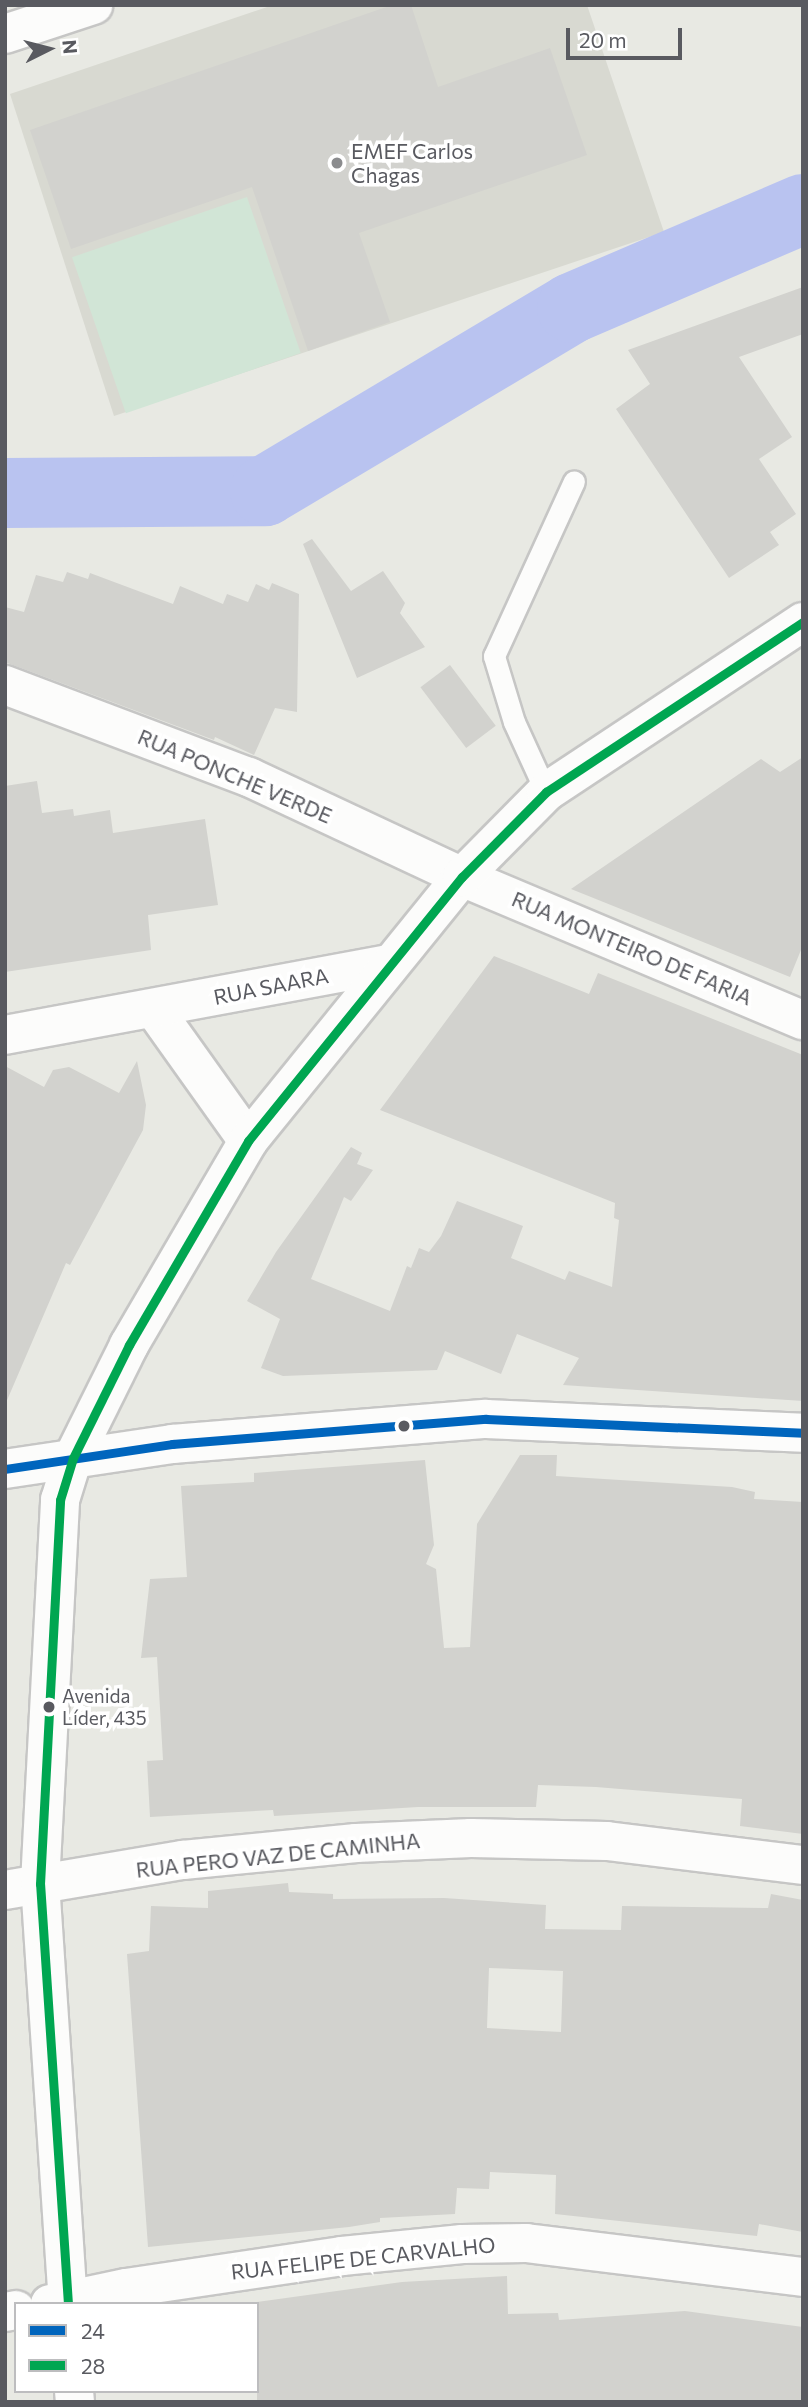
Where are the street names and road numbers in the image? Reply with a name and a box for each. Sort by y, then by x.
street label: RUA PONCHE VERDE [134,724,336,828]
street label: RUA MONTEIRO DE FARIA [508,886,756,1010]
street label: RUA SAARA [211,962,331,1010]
street label: RUA PERO VAZ DE CAMINHA [135,1828,421,1882]
street label: RUA FELIPE DE CARVALHO [230,2232,496,2284]

